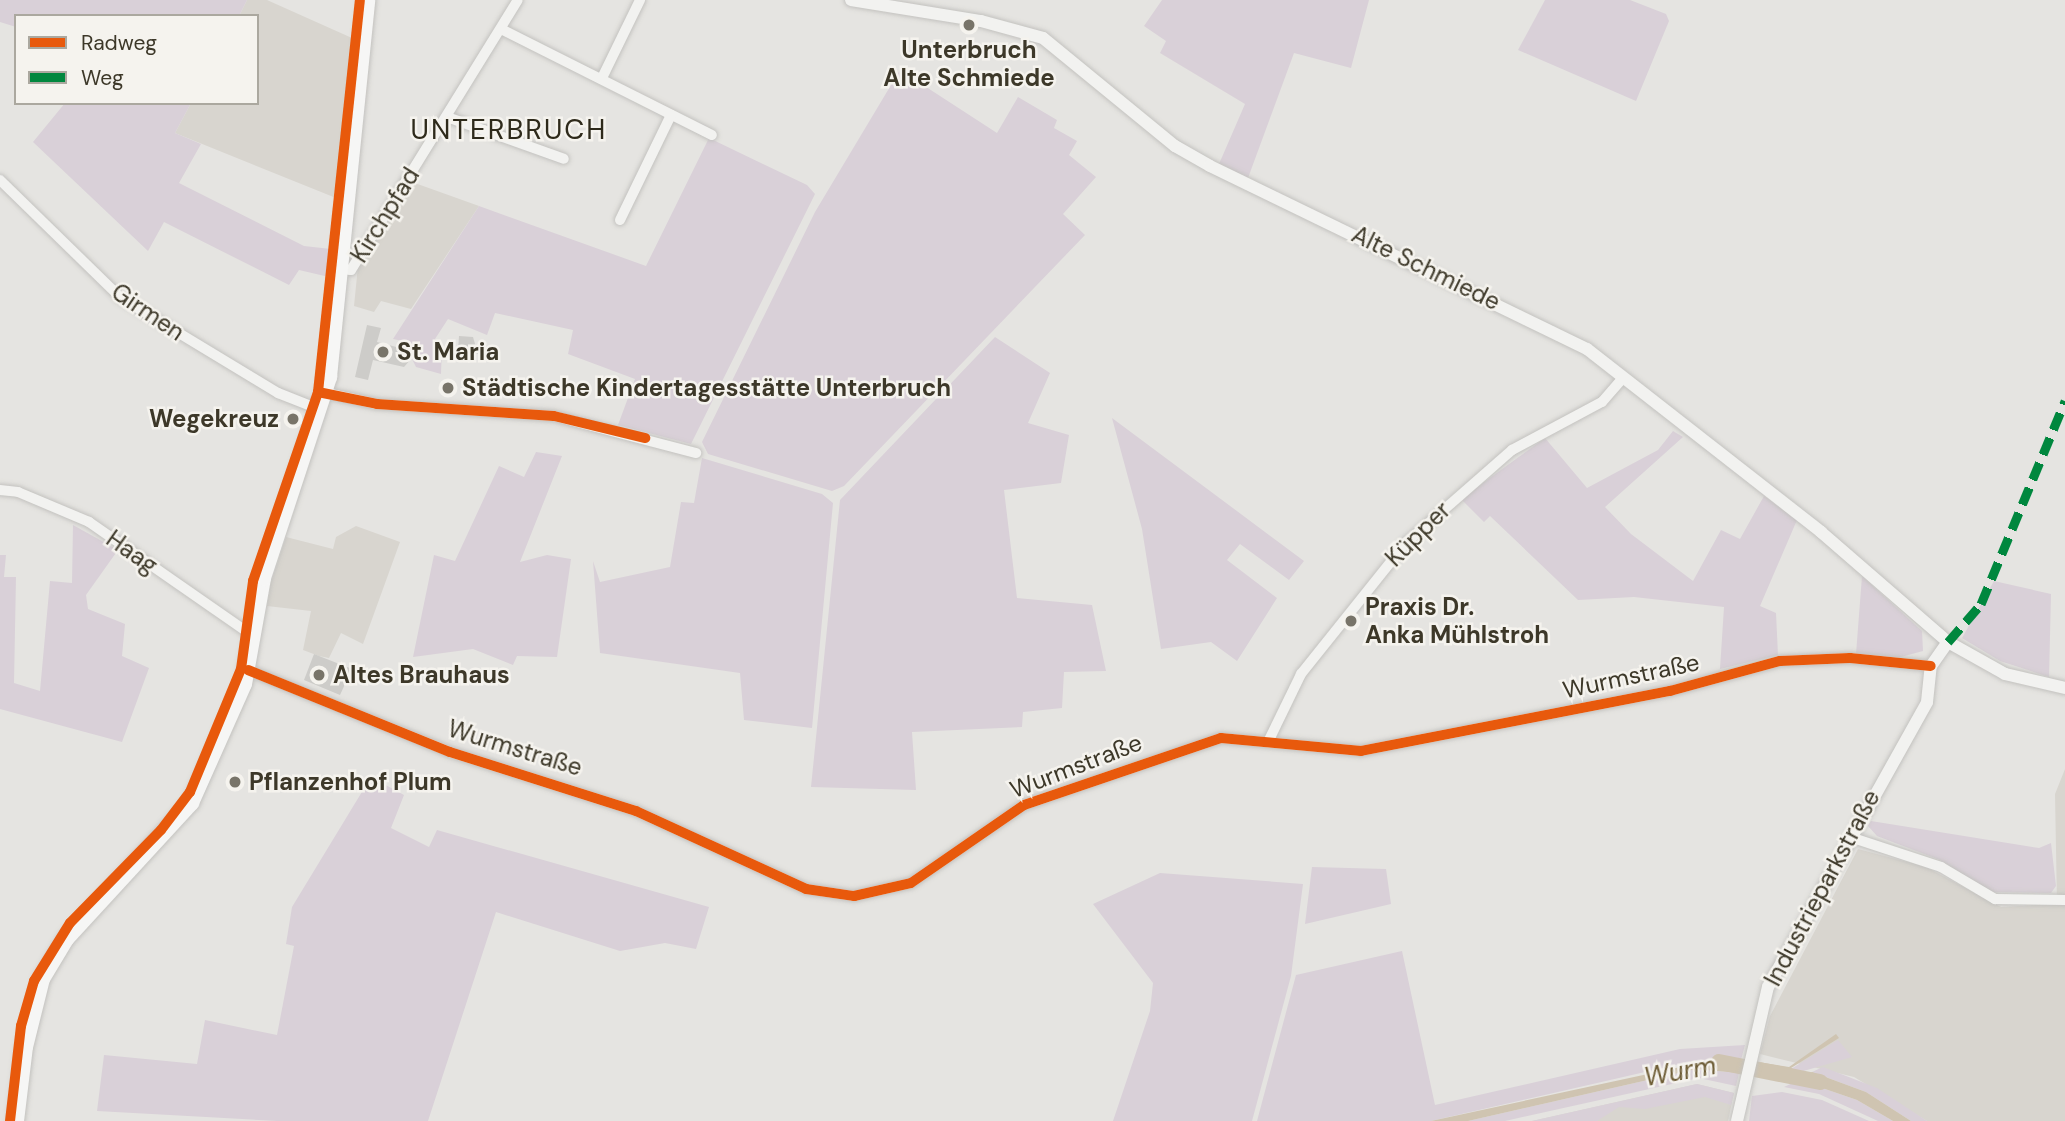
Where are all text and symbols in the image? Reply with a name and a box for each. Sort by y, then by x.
legend [14,14,259,105]
marker: Unterbruch Alte Schmiede [961,17,977,33]
text: Radweg [81,29,157,57]
place label: Unterbruch Alte Schmiede [883,36,1055,92]
text: Weg [81,64,124,92]
district label: UNTERBRUCH [412,113,606,147]
street label: Kirchpfad [345,162,425,268]
street label: Alte Schmiede [1347,220,1505,316]
street label: Girmen [106,277,190,347]
place label: St. Maria [397,338,499,366]
marker: St. Maria [375,344,391,360]
place label: Städtische Kindertagesstätte Unterbruch [462,374,951,402]
marker: Städtische Kindertagesstätte Unterbruch [440,380,456,396]
place label: Wegekreuz [149,405,279,433]
marker: Wegekreuz [285,411,301,427]
street label: Küpper [1380,496,1456,572]
street label: Haag [101,524,163,580]
place label: Praxis Dr. Anka Mühlstroh [1365,593,1549,649]
marker: Praxis Dr. Anka Mühlstroh [1343,613,1359,629]
street label: Wurmstraße [1560,647,1702,705]
place label: Altes Brauhaus [333,661,510,689]
marker: Altes Brauhaus [311,667,327,683]
street label: Wurmstraße [444,714,586,782]
street label: Wurmstraße [1006,728,1146,804]
place label: Pflanzenhof Plum [249,768,451,796]
marker: Pflanzenhof Plum [227,774,243,790]
street label: Industrieparkstraße [1758,785,1886,991]
water label: Wurm [1642,1050,1718,1094]

